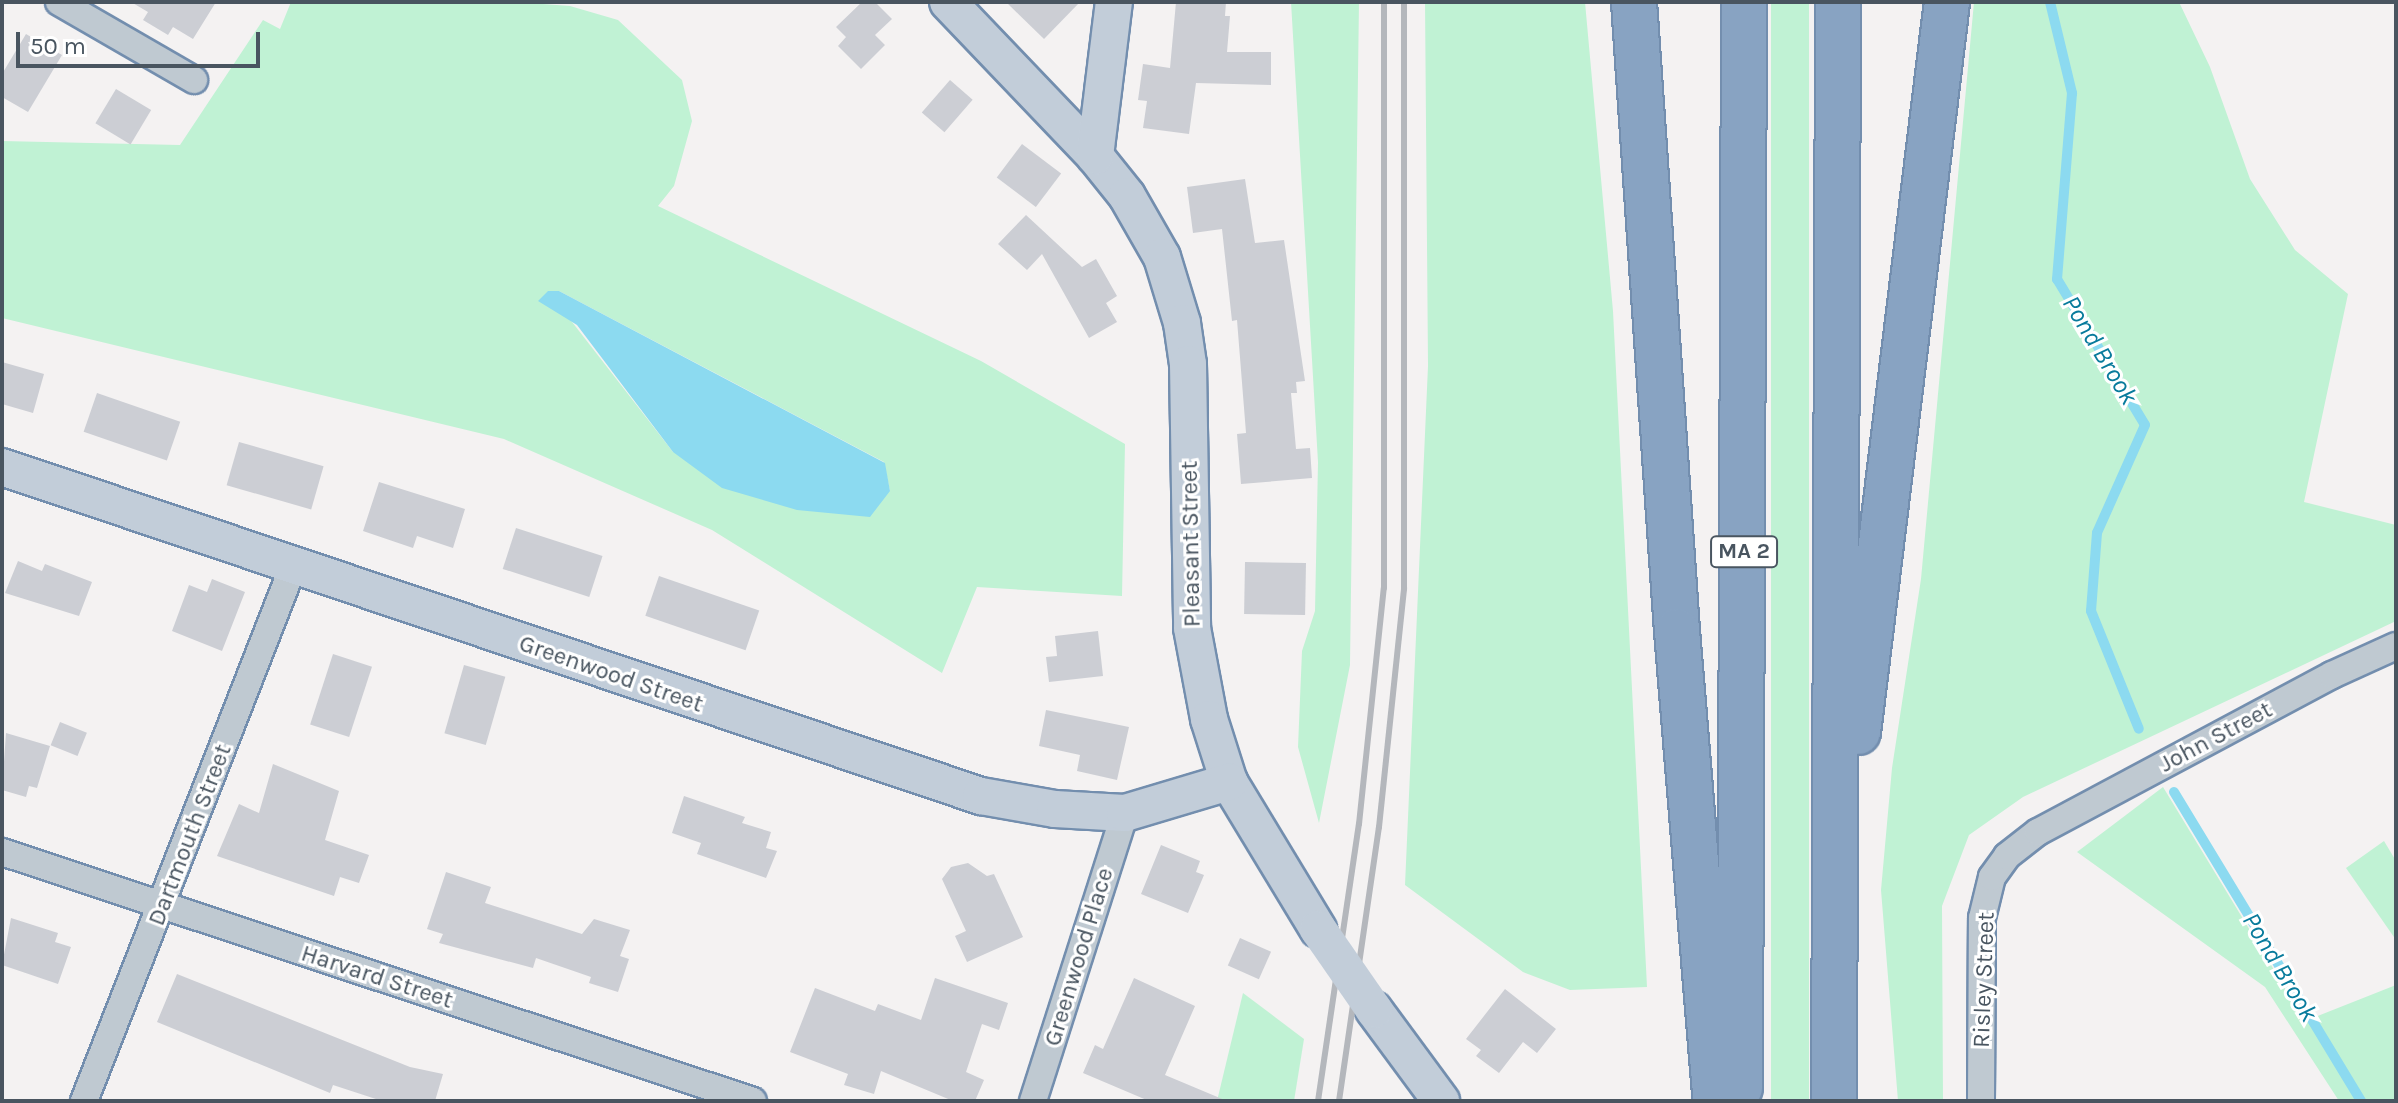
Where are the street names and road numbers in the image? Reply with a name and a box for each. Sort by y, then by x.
street label: Pleasant Street [1175,461,1207,627]
road number: MA 2 [1710,534,1778,570]
street label: Greenwood Street [515,629,707,719]
street label: John Street [2155,695,2277,779]
street label: Dartmouth Street [142,740,238,930]
street label: Greenwood Place [1038,864,1120,1050]
street label: Risley Street [1967,911,2001,1049]
street label: Harvard Street [298,939,456,1015]

